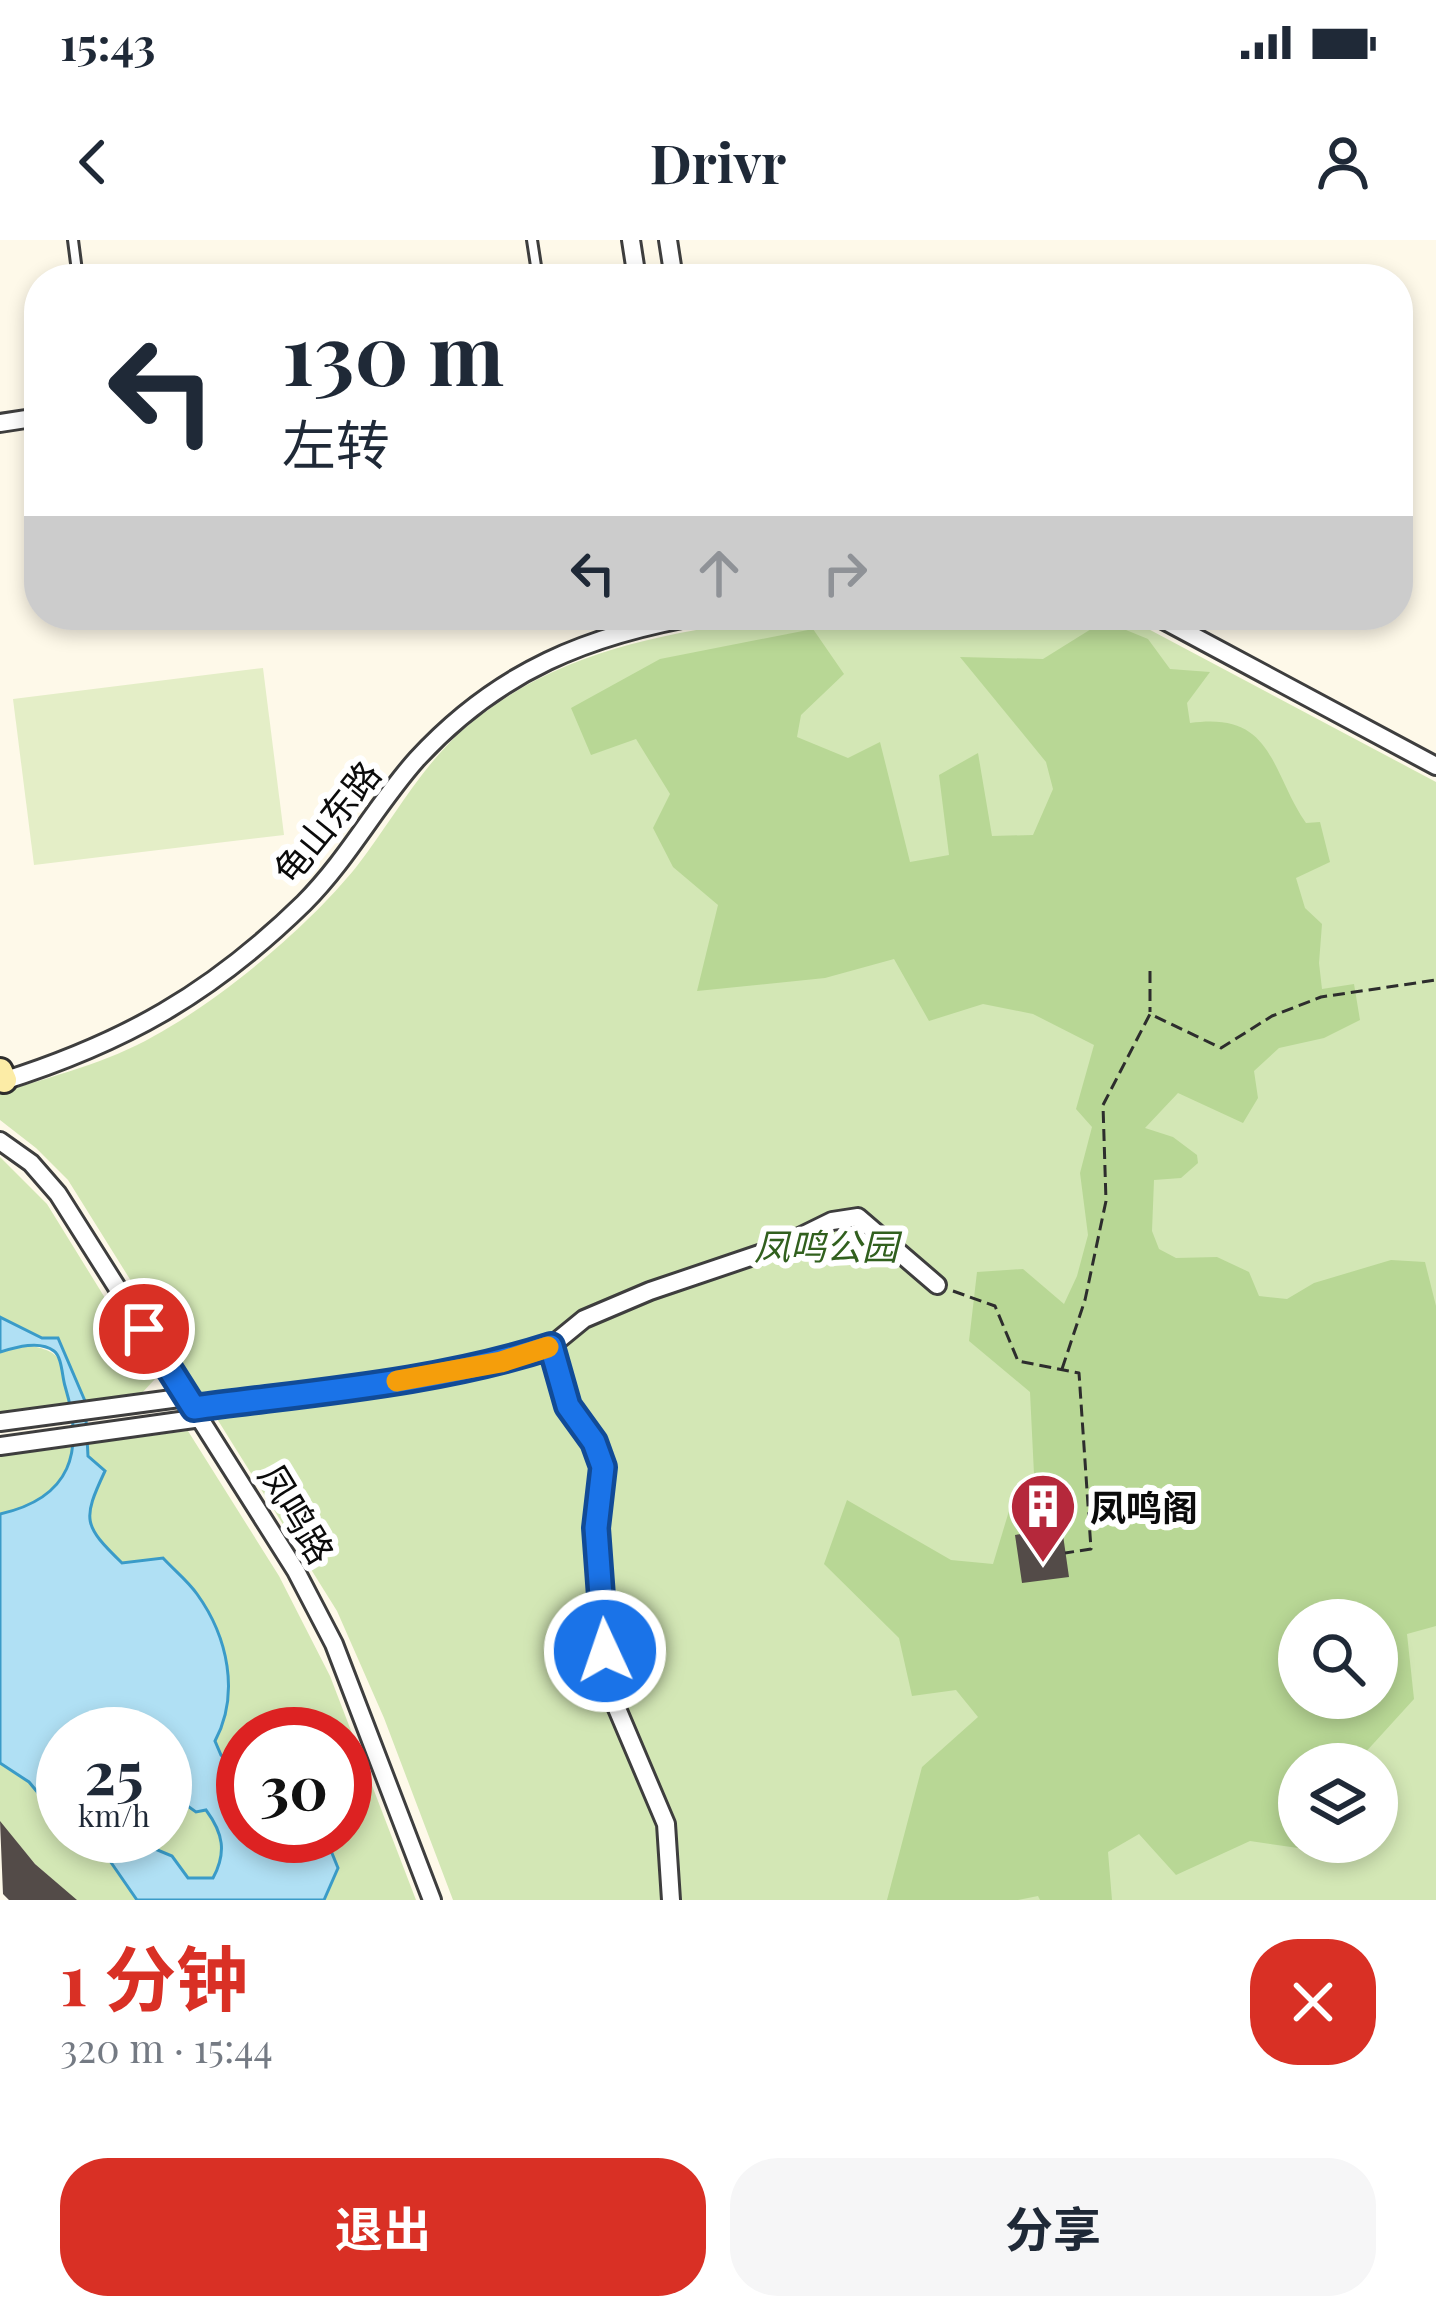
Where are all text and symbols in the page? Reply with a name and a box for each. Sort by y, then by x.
text: 15:43 [60,12,155,72]
text: Drivr [650,126,786,198]
icon: back [60,129,126,195]
icon: person [1310,129,1376,195]
text: 130 m [282,295,504,407]
icon: left [84,312,240,468]
text: 左转 [282,407,390,479]
icon: left [560,540,626,606]
icon: ahead [686,540,752,606]
icon: right [812,540,878,606]
street label: 龟山东路 [262,750,390,892]
park label: 凤鸣公园 [754,1221,903,1269]
pin [93,1278,195,1380]
icon: arrive [111,1296,177,1362]
street label: 凤鸣路 [250,1454,346,1572]
building icon: 凤鸣阁 [1008,1471,1078,1565]
place label: 凤鸣阁 [1090,1482,1198,1530]
position arrow [542,1588,668,1714]
map controls [1278,1599,1398,1863]
button: search [1278,1599,1398,1719]
speed limit sign: 30 [216,1707,372,1863]
text: 25 [85,1730,143,1810]
button: layers [1278,1743,1398,1863]
text: km/h [78,1795,150,1835]
text: 1 分钟 [60,1928,248,2024]
button: close [1250,1939,1376,2065]
text: 320 m · 15:44 [60,2021,273,2073]
button: 退出 [60,2158,706,2296]
button: 分享 [730,2158,1376,2296]

